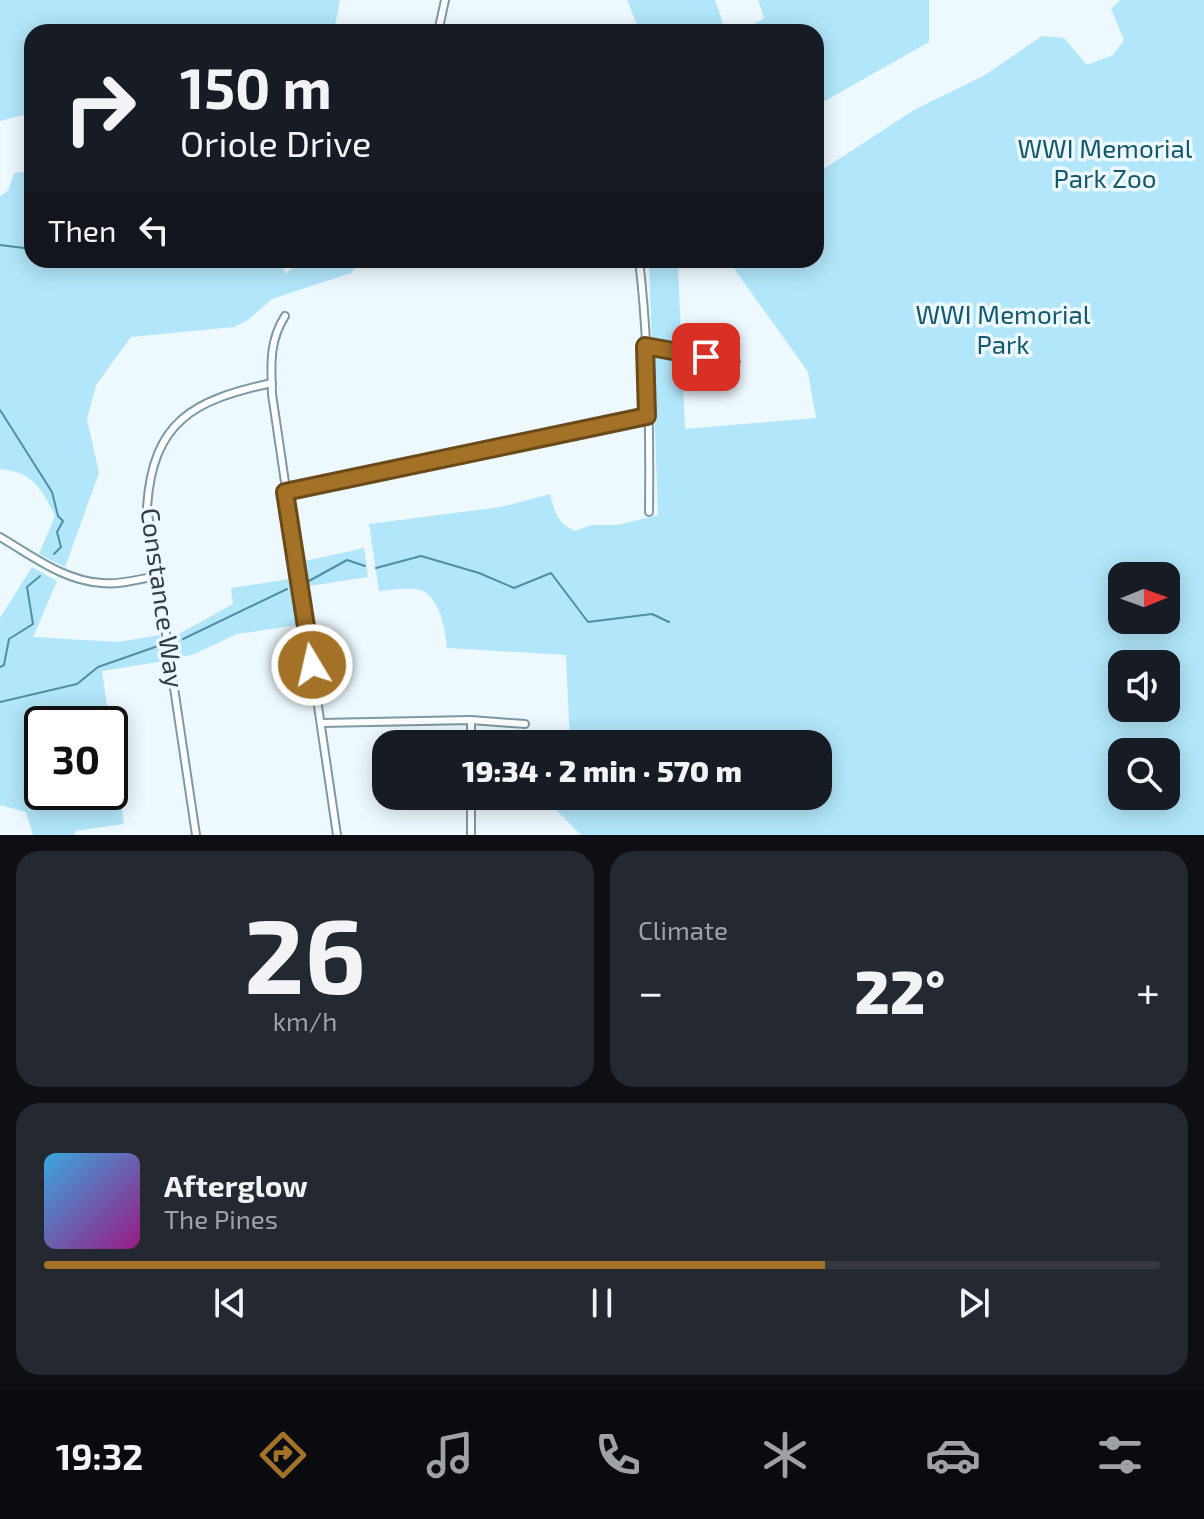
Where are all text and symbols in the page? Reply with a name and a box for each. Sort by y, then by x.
text: 150 m [180,53,332,120]
icon: right [48,56,152,160]
text: Oriole Drive [180,121,371,164]
park label: WWI Memorial Park Zoo [1017,132,1193,193]
icon: left [132,208,176,252]
text: Then [48,212,116,248]
park label: WWI Memorial Park [915,298,1091,359]
pin [672,323,740,391]
icon: arrive [684,335,728,379]
street label: Constance Way [136,506,191,690]
north arrow [1108,562,1180,634]
map controls [1108,562,1180,810]
position arrow [270,623,354,707]
button: sound [1108,650,1180,722]
speed limit sign: 30 [24,706,128,810]
button: search [1108,738,1180,810]
text: 19:34 · 2 min · 570 m [462,752,742,788]
text: 26 [244,890,366,1015]
text: Climate [638,914,728,945]
text: 22° [854,954,945,1026]
text: − [638,964,664,1017]
text: + [1136,964,1160,1017]
text: km/h [273,1005,337,1036]
text: Afterglow [164,1167,308,1203]
text: The Pines [164,1203,278,1234]
icon: previous [208,1281,252,1325]
icon: pause [580,1281,624,1325]
icon: next [952,1281,996,1325]
icon: directions [255,1427,311,1483]
icon: music [422,1427,478,1483]
icon: phone [590,1427,646,1483]
icon: climate [757,1427,813,1483]
icon: car [925,1427,981,1483]
icon: filters [1092,1427,1148,1483]
text: 19:32 [56,1434,143,1477]

